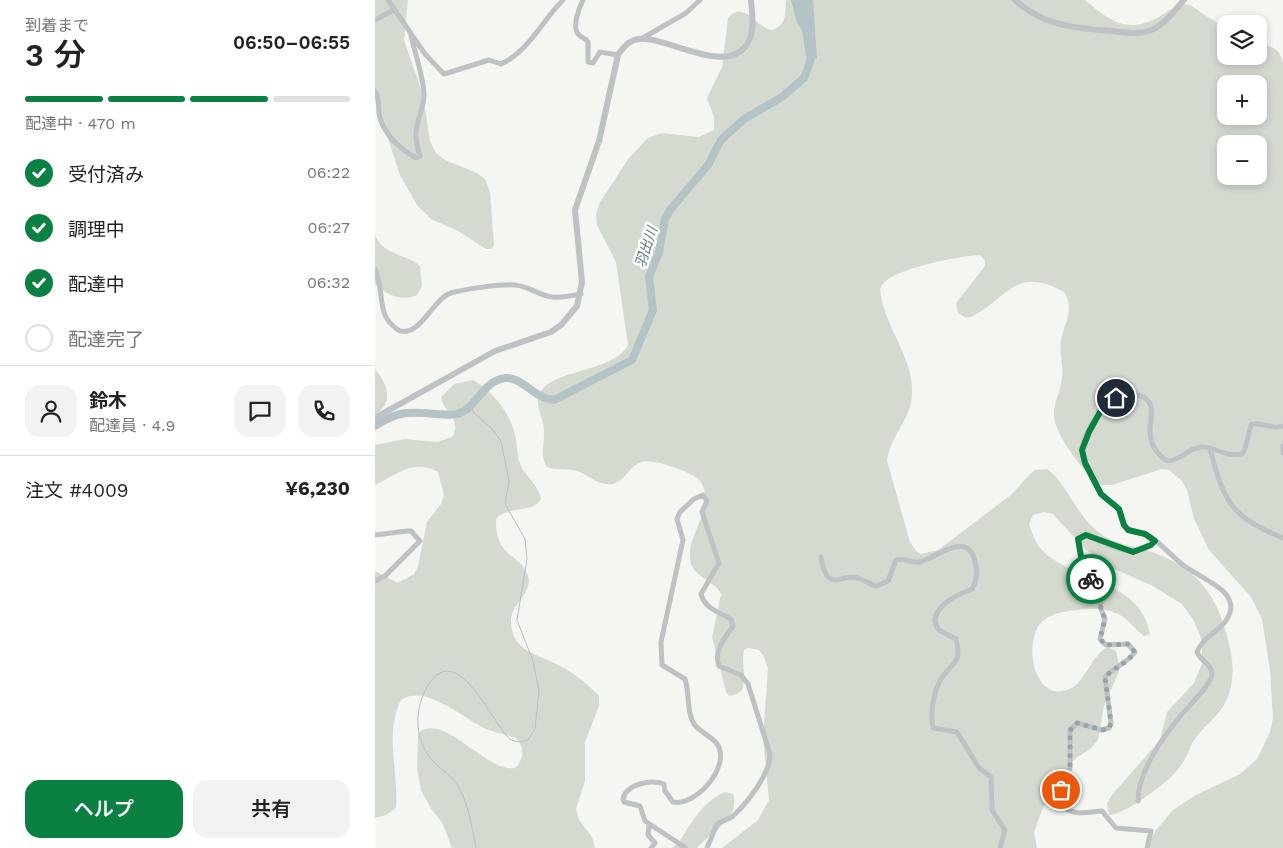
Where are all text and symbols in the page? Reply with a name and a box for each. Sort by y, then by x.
map controls [1217,15,1267,185]
button: layers [1217,15,1267,65]
text: 到着まで [25,16,89,35]
text: 06:50–06:55 [233,31,350,54]
text: 3 分 [25,36,86,74]
button: + [1217,75,1267,125]
text: 配達中 · 470 m [25,114,136,133]
button: − [1217,135,1267,185]
icon: check [25,159,53,187]
text: 受付済み [68,163,144,186]
text: 06:22 [307,163,350,182]
icon: check [25,214,53,242]
text: 調理中 [68,218,125,241]
text: 06:27 [308,218,350,237]
water label: 羽出川 [632,223,661,269]
icon: check [25,269,53,297]
text: 配達中 [68,273,125,296]
text: 06:32 [307,273,350,292]
text: 配達完了 [68,328,144,351]
pin [1095,377,1137,419]
icon: home [1102,384,1130,412]
button: person [25,385,77,437]
button: chat [234,385,286,437]
button: phone [298,385,350,437]
text: 鈴木 [89,389,127,412]
text: 配達員 · 4.9 [89,416,175,435]
text: ¥6,230 [285,477,350,500]
text: 注文 #4009 [25,479,129,502]
courier [1066,554,1116,604]
icon: bike [1077,565,1105,593]
pin [1040,769,1082,811]
icon: bag [1047,776,1075,804]
button: ヘルプ [25,780,183,838]
button: 共有 [193,780,350,838]

